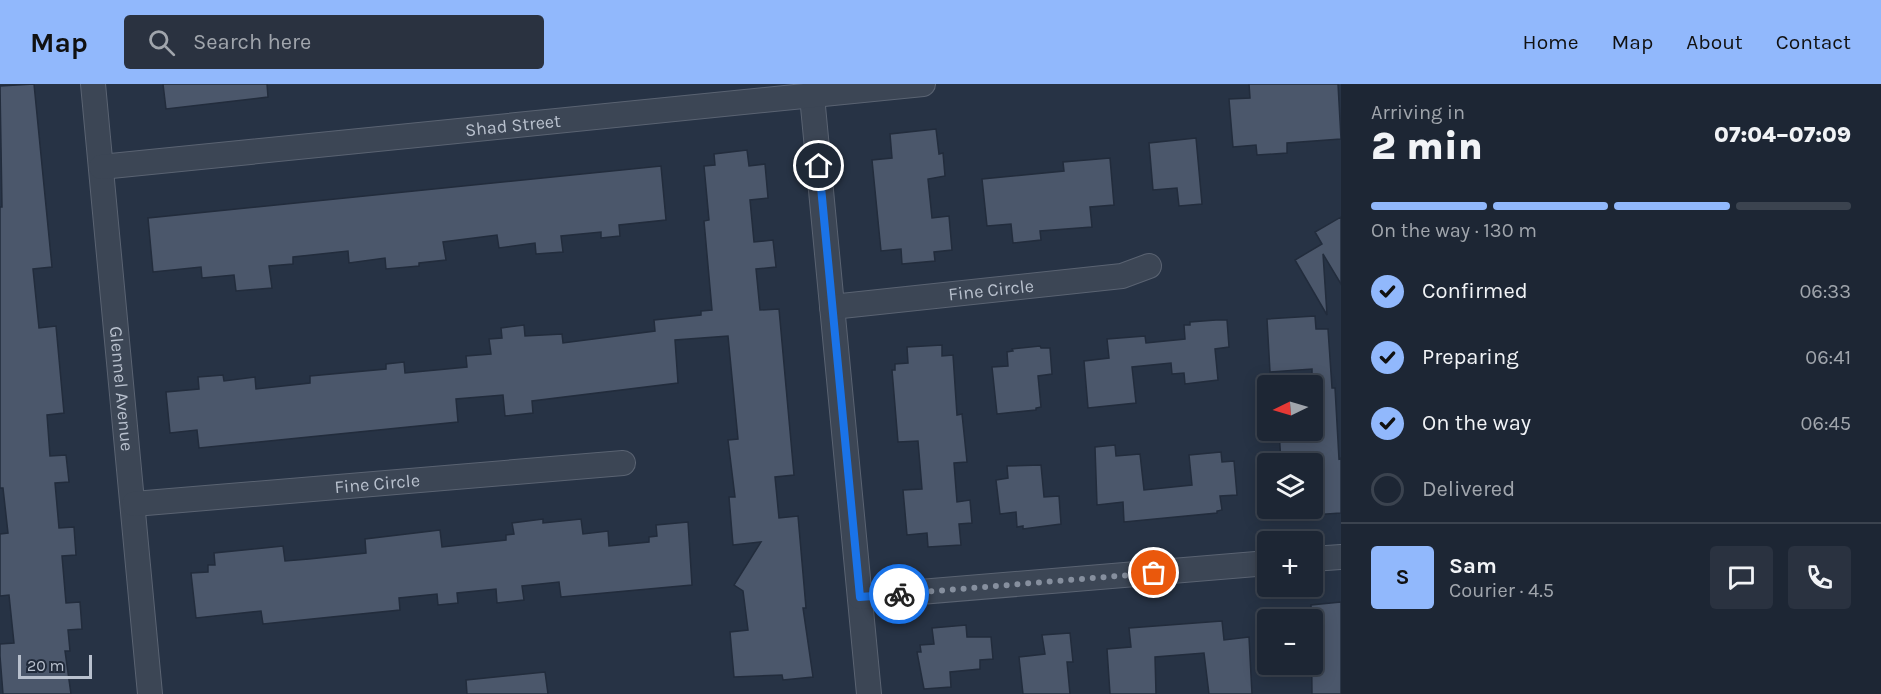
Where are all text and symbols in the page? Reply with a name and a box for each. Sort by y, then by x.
search box [124,15,544,69]
text: Map [30,26,88,59]
icon: search [145,26,178,59]
text: Search here [193,29,311,55]
text: Home [1523,30,1579,54]
text: Map [1612,30,1653,54]
text: About [1686,30,1743,54]
text: Contact [1776,30,1851,54]
text: Arriving in [1371,101,1465,124]
street label: Shad Street [464,110,562,141]
text: 07:04–07:09 [1714,122,1851,148]
text: 2 min [1371,123,1483,169]
pin [793,140,844,191]
icon: home [802,149,835,182]
text: On the way · 130 m [1371,219,1537,242]
street label: Fine Circle [947,274,1035,305]
icon: check [1371,275,1404,308]
text: Confirmed [1422,278,1528,304]
text: 06:33 [1799,280,1851,303]
street label: Glennel Avenue [105,325,138,452]
icon: check [1371,341,1404,374]
text: Preparing [1422,344,1519,370]
text: 06:41 [1805,346,1851,369]
north arrow [1257,375,1323,441]
map controls [1257,375,1323,675]
icon: check [1371,407,1404,440]
text: On the way [1422,410,1531,436]
text: 06:45 [1801,412,1851,435]
button: layers [1257,453,1323,519]
street label: Fine Circle [334,469,421,498]
text: Delivered [1422,476,1515,502]
button: + [1257,531,1323,597]
button: chat [1710,546,1773,609]
button: phone [1788,546,1851,609]
pin [1128,547,1179,598]
text: Sam [1449,553,1497,579]
icon: bag [1137,556,1170,589]
courier [869,564,929,624]
text: S [1395,564,1410,590]
icon: bike [883,578,916,611]
text: Courier · 4.5 [1449,579,1554,602]
button: − [1257,609,1323,675]
scale bar [18,652,92,680]
text: 20 m [27,656,65,675]

